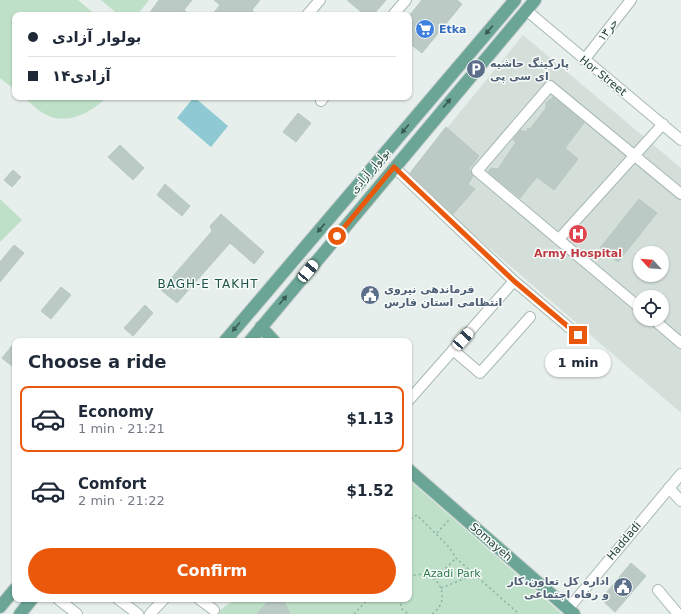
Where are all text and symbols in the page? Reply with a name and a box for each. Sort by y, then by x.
street label: حر۱۳ [595,16,621,44]
supermarket icon: Etka [414,18,436,40]
place label: Etka [439,23,467,36]
one-way arrow [485,25,494,36]
text: بولوار آزادی [52,28,141,46]
street label: Hor Street [577,53,630,99]
place label: پارکینگ حاشیه ای سی پی [490,56,569,83]
parking icon: پارکینگ حاشیه ای سی پی [465,58,487,80]
text: آزادی۱۴ [52,67,111,85]
one-way arrow [443,98,452,109]
one-way arrow [401,124,410,135]
street label: بولوار آزادی [347,145,393,196]
one-way arrow [316,223,325,234]
hospital icon: Army Hospital [567,223,589,245]
route start [328,227,346,245]
north arrow [633,246,669,282]
map controls [633,246,669,326]
place label: Army Hospital [534,247,622,260]
car [296,258,320,284]
district label: BAGH-E TAKHT [157,277,259,291]
place label: فرماندهی نیروی انتظامی استان فارس [384,283,502,309]
public building icon: فرماندهی نیروی انتظامی استان فارس [359,284,381,306]
button: locate [633,290,669,326]
one-way arrow [279,295,288,305]
one-way arrow [232,322,241,333]
car [451,326,475,352]
route end [569,326,587,344]
callout: 1 min [545,349,611,377]
text: Choose a ride [28,351,167,372]
text: 1 min [558,355,598,370]
icon: car [30,401,66,437]
text: Economy [78,403,154,421]
text: $1.13 [347,410,394,428]
text: 1 min · 21:21 [78,421,165,436]
icon: car [30,473,66,509]
text: Comfort [78,475,146,493]
text: $1.52 [347,482,394,500]
text: 2 min · 21:22 [78,493,165,508]
street label: Haddadi [604,519,644,563]
street label: Somayeh [467,520,515,564]
button: Confirm [28,548,396,594]
park label: Azadi Park [423,567,481,580]
place label: اداره کل تعاون،کار و رفاه اجتماعی [506,575,609,601]
public building icon: اداره کل تعاون،کار و رفاه اجتماعی [612,576,634,598]

